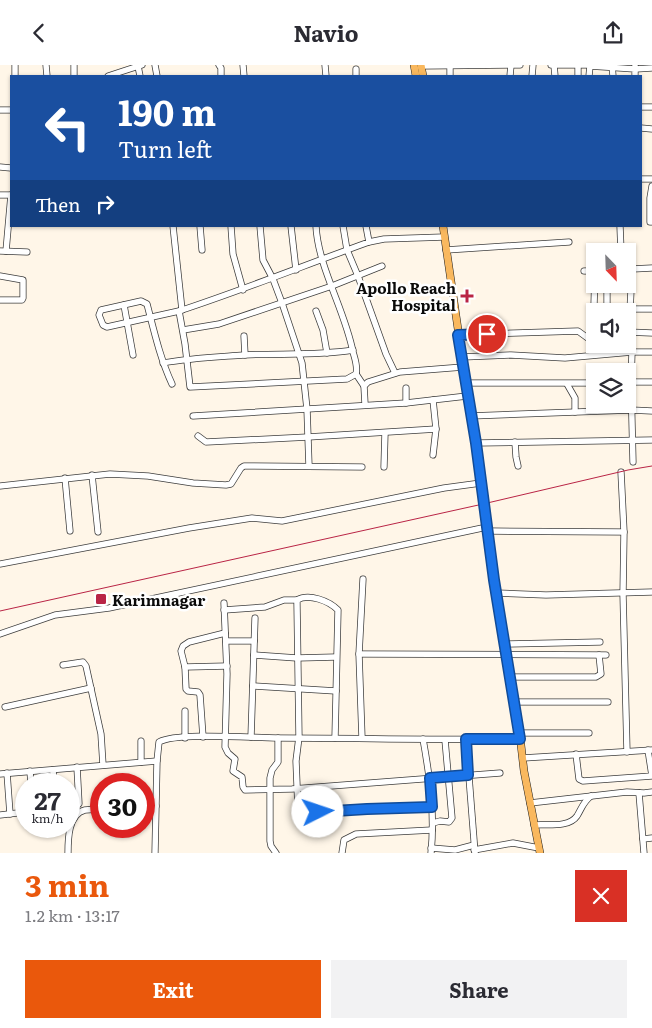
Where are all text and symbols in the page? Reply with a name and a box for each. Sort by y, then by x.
text: Navio [294,16,358,49]
icon: back [25,19,53,47]
icon: share [599,19,627,47]
text: 190 m [118,85,216,137]
icon: left [35,95,100,160]
text: Turn left [118,132,212,165]
text: Then [35,190,81,218]
icon: right [91,190,119,218]
north arrow [586,243,636,293]
map controls [586,243,636,413]
place label: Apollo Reach Hospital [356,276,457,316]
marker: Apollo Reach Hospital [460,289,474,303]
button: sound [586,303,636,353]
pin [466,313,508,355]
icon: arrive [473,320,501,348]
button: layers [586,363,636,413]
place label: Karimnagar [112,588,205,611]
marker: Karimnagar [94,592,108,606]
speed limit sign: 30 [90,773,155,838]
text: 27 [34,781,61,818]
position arrow [291,785,343,837]
text: km/h [32,809,63,827]
text: 3 min [25,862,109,906]
button: close [575,870,627,922]
text: 1.2 km · 13:17 [25,903,120,927]
button: Exit [25,960,321,1018]
button: Share [331,960,627,1018]

